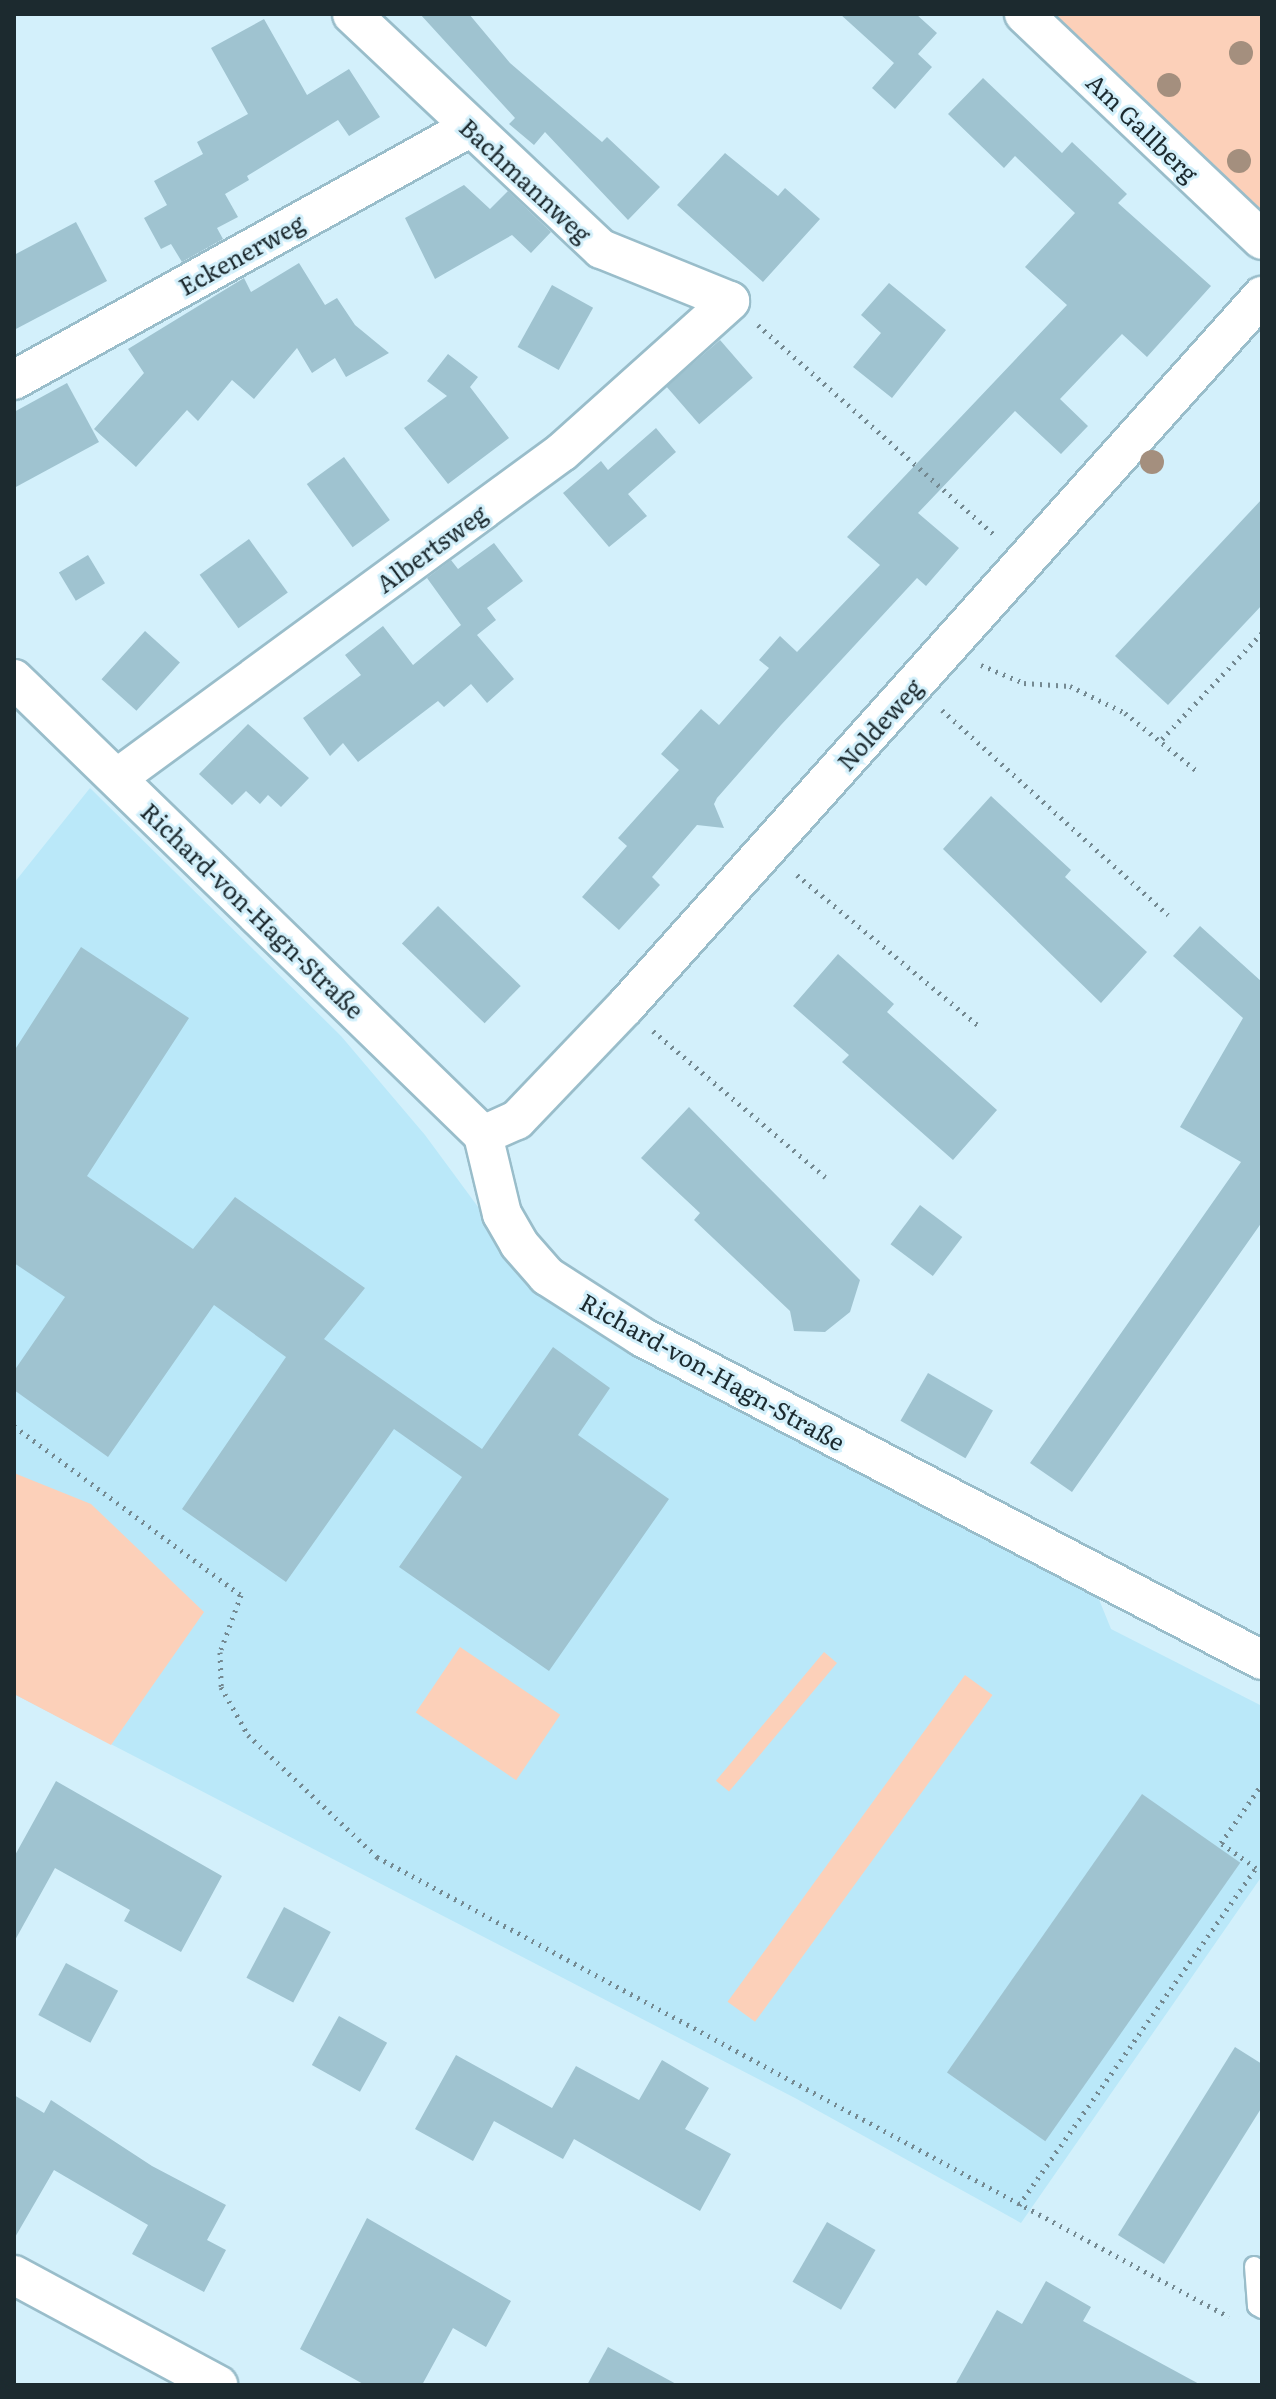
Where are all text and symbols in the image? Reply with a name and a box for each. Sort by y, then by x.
street label: Am Gallberg [1081,67,1205,187]
street label: Bachmannweg [454,112,598,248]
street label: Eckenerweg [173,208,309,300]
street label: Albertsweg [370,498,492,598]
street label: Noldeweg [830,672,928,776]
street label: Richard-von-Hagn-Straße [136,796,370,1024]
street label: Richard-von-Hagn-Straße [576,1286,850,1456]

